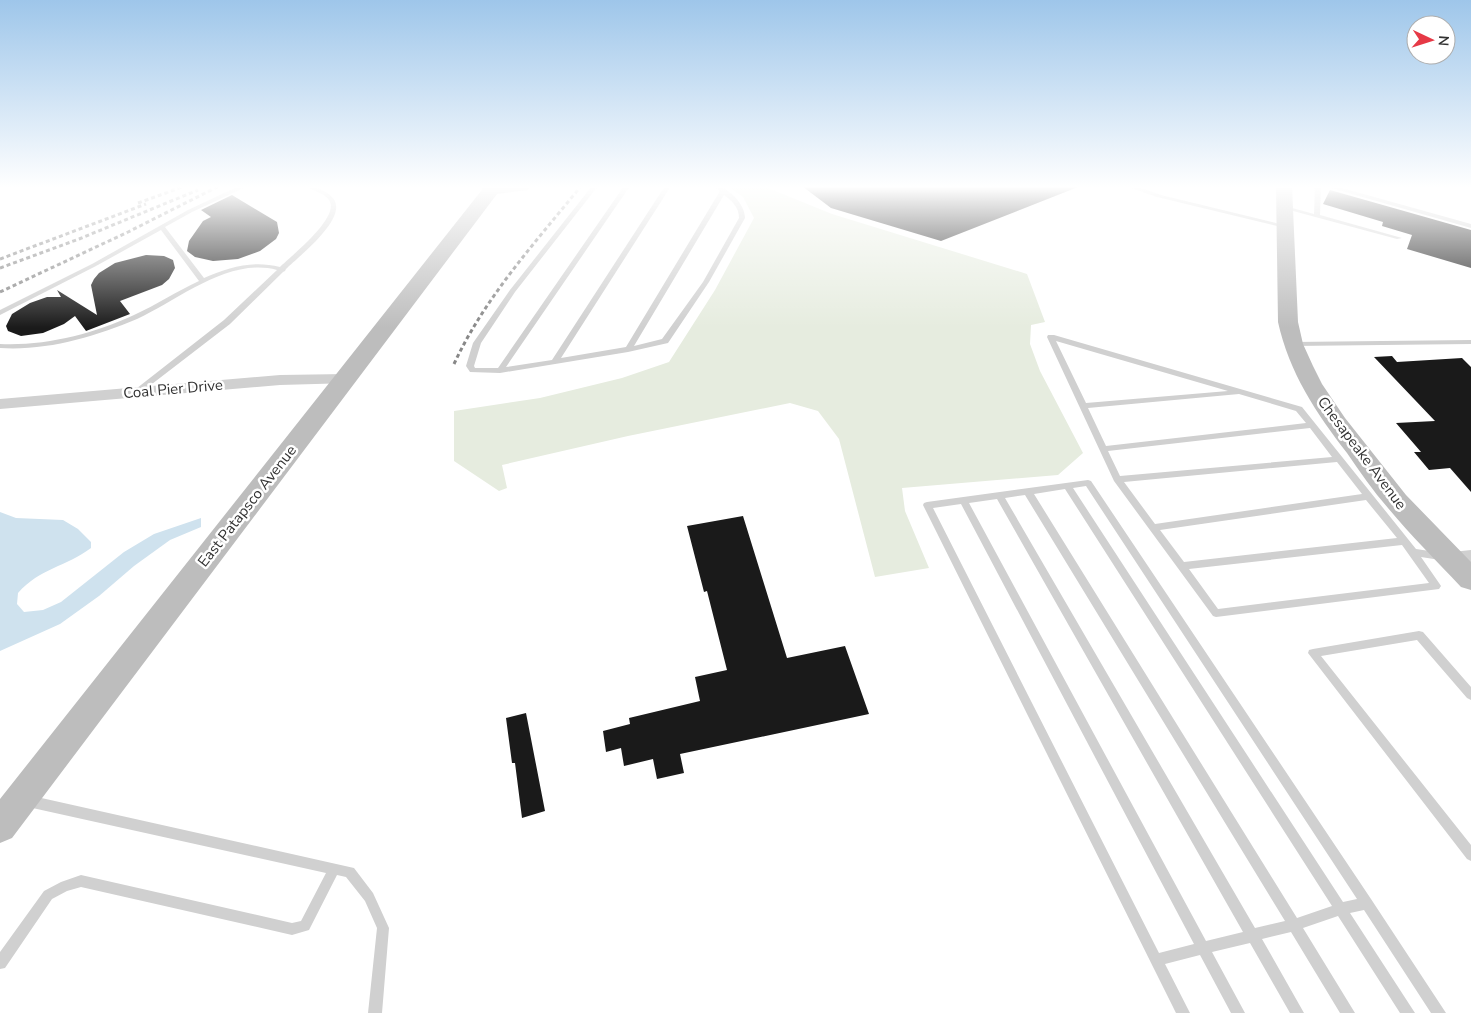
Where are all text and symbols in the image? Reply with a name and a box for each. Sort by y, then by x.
north arrow [1406,15,1456,65]
text: N [1434,35,1453,47]
street label: Coal Pier Drive [122,375,224,403]
street label: Chesapeake Avenue [1313,392,1411,514]
street label: East Patapsco Avenue [193,441,301,571]

